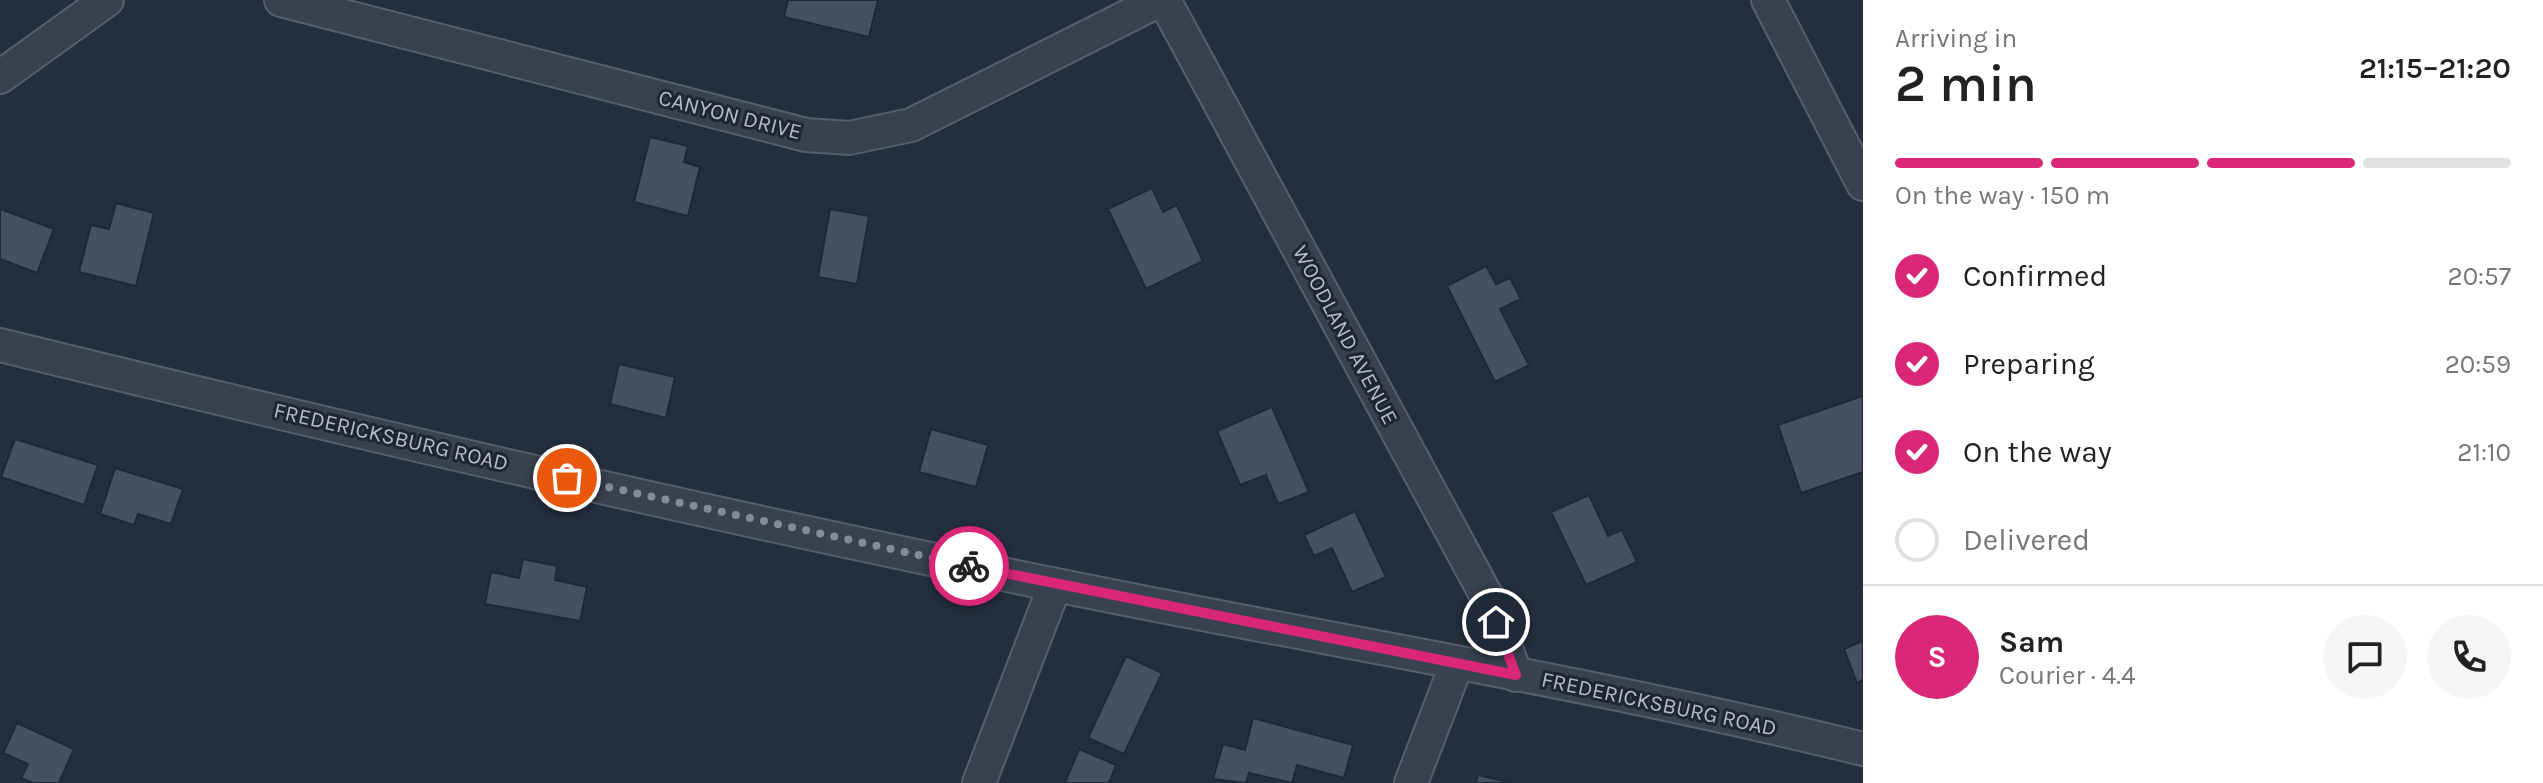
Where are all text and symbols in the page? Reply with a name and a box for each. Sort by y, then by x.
text: Arriving in [1895,23,2017,54]
text: 21:15–21:20 [2359,50,2511,86]
text: 2 min [1895,53,2037,114]
street label: CANYON DRIVE [656,85,804,145]
text: On the way · 150 m [1895,180,2110,211]
street label: WOODLAND AVENUE [1287,241,1403,429]
icon: check [1895,254,1939,298]
text: Confirmed [1963,258,2107,294]
text: 20:57 [2448,261,2511,292]
icon: check [1895,342,1939,386]
text: Preparing [1963,346,2095,382]
text: 20:59 [2445,349,2511,380]
street label: FREDERICKSBURG ROAD [271,397,511,477]
icon: check [1895,430,1939,474]
text: On the way [1963,434,2112,470]
text: 21:10 [2457,437,2511,468]
pin [533,444,601,512]
icon: bag [545,456,589,500]
text: Delivered [1963,522,2090,558]
courier [929,526,1009,606]
icon: bike [947,544,991,588]
pin [1462,588,1530,656]
icon: home [1474,600,1518,644]
button: chat [2323,615,2407,699]
button: phone [2427,615,2511,699]
text: Sam [1999,624,2064,660]
text: S [1927,639,1947,675]
text: Courier · 4.4 [1999,660,2135,691]
street label: FREDERICKSBURG ROAD [1539,666,1779,742]

